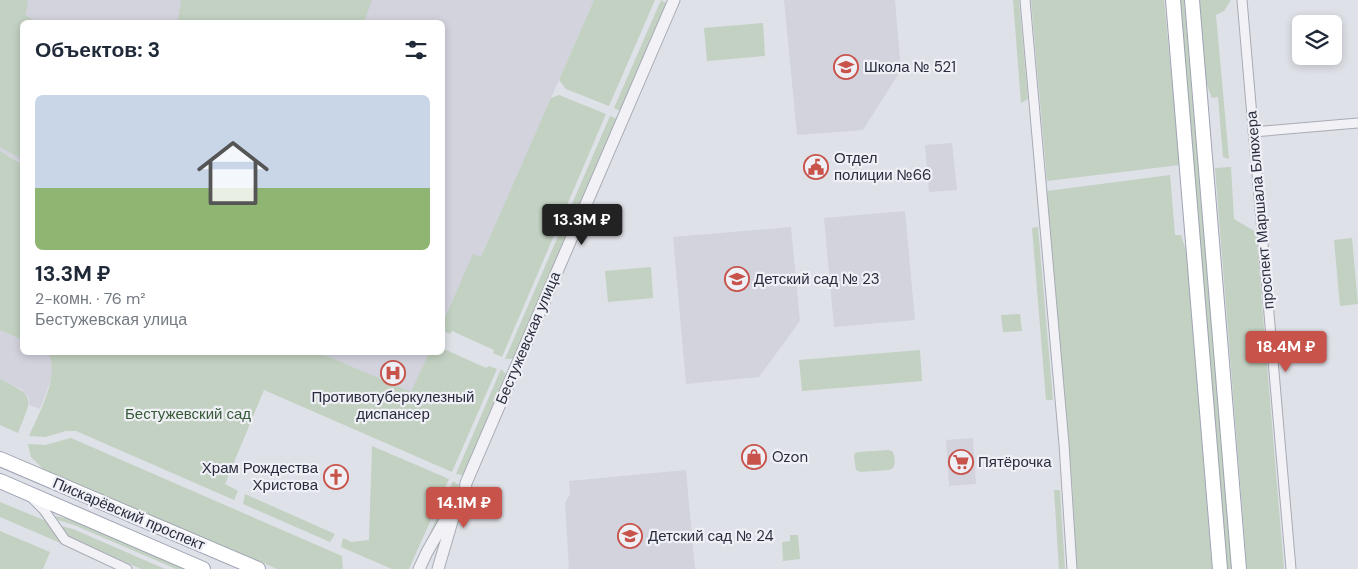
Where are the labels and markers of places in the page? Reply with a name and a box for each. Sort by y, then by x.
school or university icon: Школа № 521 [833,54,859,80]
place label: Школа № 521 [864,57,956,77]
place label: Отдел полиции №66 [834,148,932,185]
public building icon: Отдел полиции №66 [803,154,829,180]
pin: 13.3M ₽ [536,204,628,246]
school or university icon: Детский сад № 23 [724,266,750,292]
place label: Детский сад № 23 [754,269,880,289]
pin: 18.4M ₽ [1240,330,1332,373]
hospital icon: Противотуберкулезный диспансер [380,360,406,386]
place label: Противотуберкулезный диспансер [311,387,475,424]
shop icon: Ozon [741,444,767,470]
place label: Ozon [772,447,808,467]
supermarket icon: Пятёрочка [948,449,974,475]
place label: Пятёрочка [978,452,1052,472]
place label: Храм Рождества Христова [202,458,319,495]
church icon: Храм Рождества Христова [323,464,349,490]
pin: 14.1M ₽ [418,486,510,529]
school or university icon: Детский сад № 24 [617,523,643,549]
place label: Детский сад № 24 [648,526,774,546]

